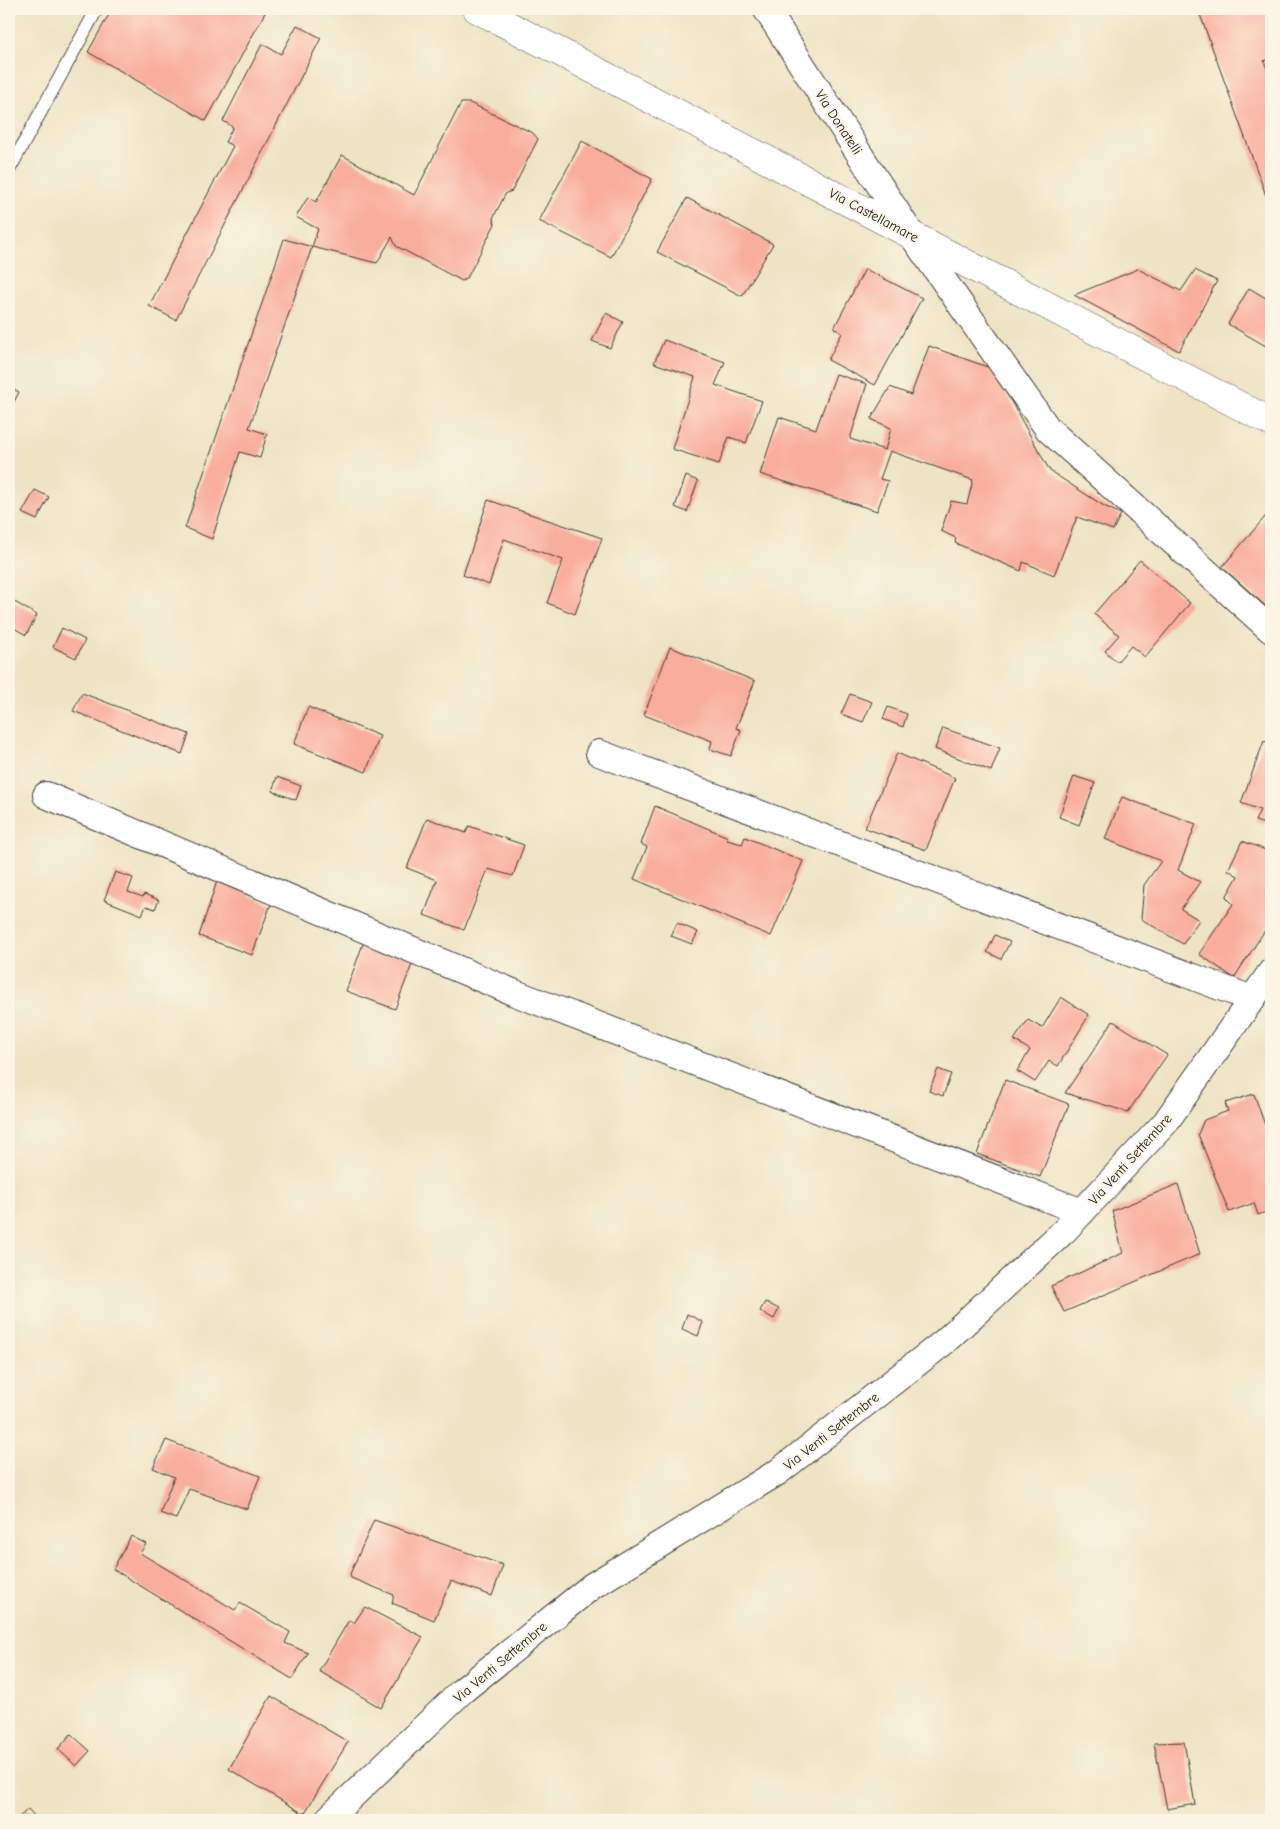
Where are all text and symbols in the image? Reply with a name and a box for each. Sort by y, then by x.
street label: Via Donatelli [811,87,866,158]
street label: Via Castellamare [826,185,922,246]
street label: Via Venti Settembre [1085,1110,1176,1208]
street label: Via Venti Settembre [780,1389,882,1474]
street label: Via Venti Settembre [450,1618,550,1706]

